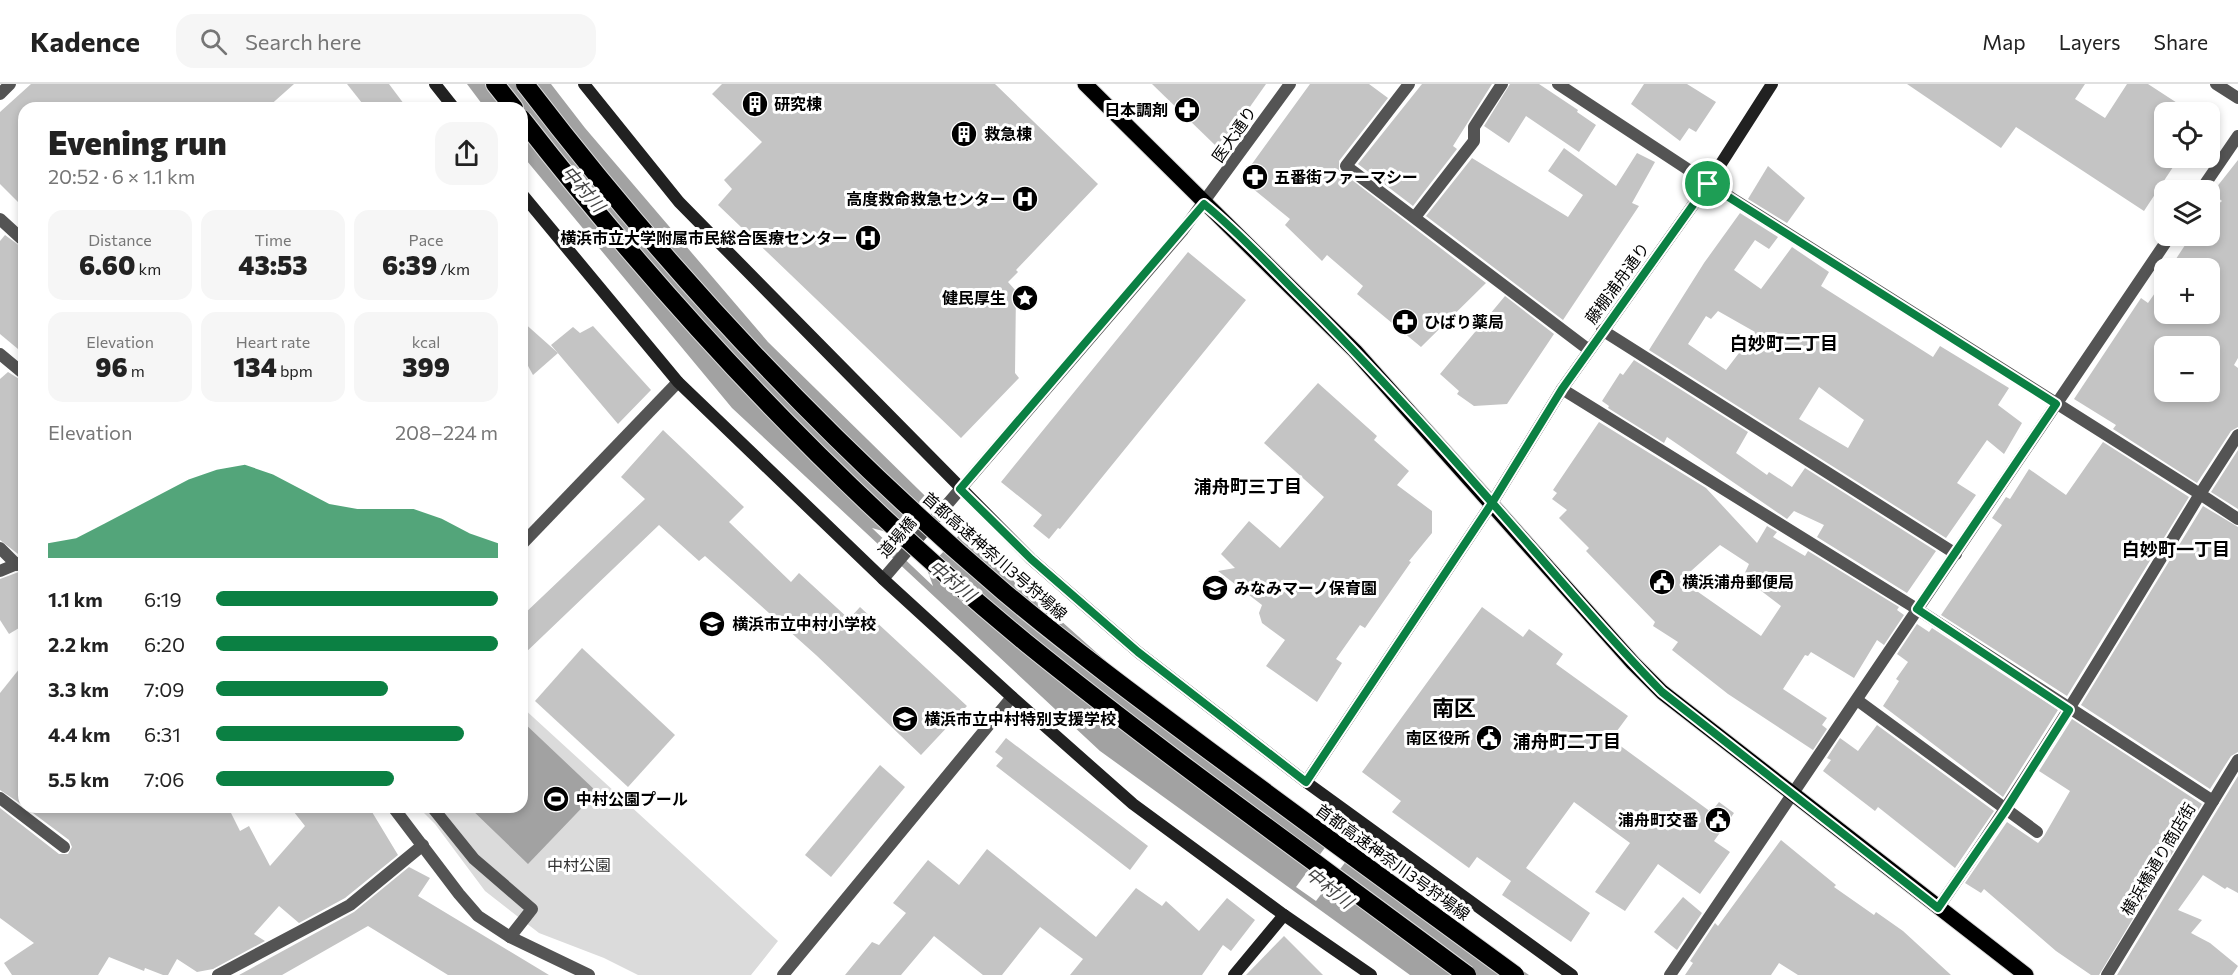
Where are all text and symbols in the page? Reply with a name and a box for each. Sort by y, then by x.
search box [176,14,596,68]
text: Kadence [30,24,140,58]
icon: search [197,25,230,58]
text: Search here [245,28,361,55]
text: Map [1982,29,2026,54]
text: Layers [2059,29,2121,54]
text: Share [2154,29,2208,54]
building icon: 研究棟 [740,89,770,119]
place label: 研究棟 [774,94,822,113]
pharmacy icon: 日本調剤 [1172,95,1202,125]
place label: 日本調剤 [1104,100,1168,119]
street label: 医大通り [1207,102,1260,165]
map controls [2154,102,2220,402]
button: locate [2154,102,2220,168]
building icon: 救急棟 [949,119,979,149]
text: Evening run [48,121,227,162]
button: share [435,122,498,185]
place label: 救急棟 [984,124,1032,143]
pin [1682,158,1733,209]
water label: 中村川 [558,161,611,217]
pharmacy icon: 五番街ファーマシー [1240,162,1270,192]
text: 20:52 · 6 × 1.1 km [48,164,195,188]
place label: 五番街ファーマシー [1274,167,1418,186]
icon: arrive [1691,167,1724,200]
button: layers [2154,180,2220,246]
hospital icon: 高度救命救急センター [1010,184,1040,214]
place label: 高度救命救急センター [846,189,1006,208]
hospital icon: 横浜市立大学附属市民総合医療センター [853,223,883,253]
place label: 横浜市立大学附属市民総合医療センター [560,228,848,247]
text: Distance [88,230,152,249]
text: Time [255,230,291,249]
text: Pace [409,230,443,249]
street label: 藤棚浦舟通り [1581,238,1652,327]
text: 6.60 [79,249,135,280]
text: 43:53 [238,249,308,280]
text: 6:39 [382,249,437,280]
button: + [2154,258,2220,324]
text: km [135,259,161,278]
text: /km [437,259,470,278]
place icon: 健民厚生 [1010,283,1040,313]
place label: 健民厚生 [942,288,1006,307]
pharmacy icon: ひばり薬局 [1390,307,1420,337]
place label: ひばり薬局 [1424,312,1504,331]
text: Elevation [86,332,154,351]
text: Heart rate [236,332,310,351]
text: kcal [412,332,440,351]
district label: 白妙町二丁目 [1730,332,1838,354]
button: − [2154,336,2220,402]
text: 96 [95,351,128,382]
text: 134 [233,351,277,382]
text: 399 [402,351,450,382]
text: m [128,361,145,380]
text: bpm [277,361,313,380]
text: Elevation [48,420,133,444]
text: 208–224 m [395,420,498,444]
district label: 浦舟町三丁目 [1194,475,1302,497]
street label: 首都高速神奈川3号狩場線 [919,488,1071,624]
street label: 道場橋 [874,512,920,561]
district label: 白妙町一丁目 [2122,538,2230,560]
water label: 中村川 [925,555,982,607]
public building icon: 横浜浦舟郵便局 [1647,567,1677,597]
place label: 横浜浦舟郵便局 [1682,572,1794,591]
school or university icon: みなみマーノ保育園 [1200,573,1230,603]
place label: みなみマーノ保育園 [1234,578,1377,597]
text: 1.1 km [48,587,103,611]
text: 6:19 [144,587,182,611]
school or university icon: 横浜市立中村小学校 [697,609,727,639]
place label: 横浜市立中村小学校 [732,614,876,633]
text: 2.2 km [48,632,109,656]
text: 6:20 [144,632,185,656]
text: 3.3 km [48,677,109,701]
text: 7:09 [144,677,184,701]
district label: 南区 [1432,694,1476,721]
school or university icon: 横浜市立中村特別支援学校 [890,704,920,734]
place label: 横浜市立中村特別支援学校 [924,709,1116,728]
text: 4.4 km [48,722,110,746]
text: 6:31 [144,722,181,746]
public building icon: 南区役所 [1474,723,1504,753]
place label: 南区役所 [1406,728,1470,747]
district label: 浦舟町二丁目 [1513,730,1621,752]
text: 5.5 km [48,767,109,791]
text: 7:06 [144,767,184,791]
sports icon: 中村公園プール [541,784,571,814]
place label: 中村公園プール [576,789,688,808]
street label: 首都高速神奈川3号狩場線 [1313,799,1474,924]
street label: 横浜橋通り商店街 [2116,799,2199,919]
public building icon: 浦舟町交番 [1703,805,1733,835]
place label: 浦舟町交番 [1618,810,1698,829]
park label: 中村公園 [547,855,611,874]
water label: 中村川 [1302,862,1359,914]

